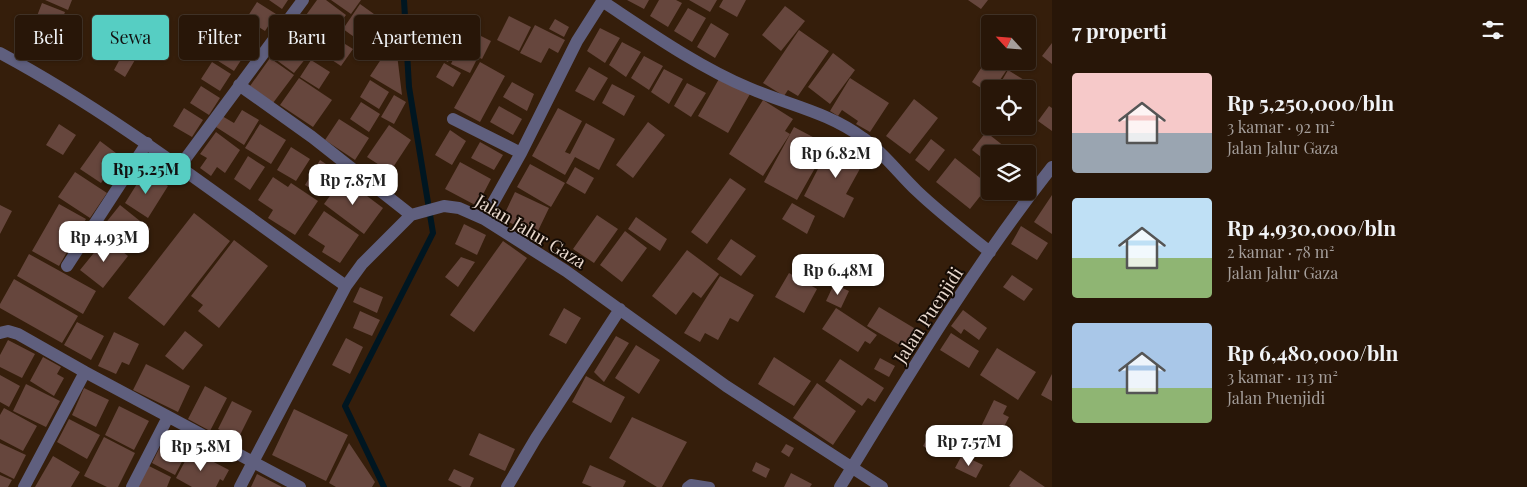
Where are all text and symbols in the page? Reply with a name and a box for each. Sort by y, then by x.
chip: Beli [15,15,82,60]
chip: Sewa [92,15,169,60]
chip: Filter [179,15,259,60]
chip: Baru [269,15,344,60]
chip: Apartemen [354,15,480,60]
north arrow [981,15,1036,70]
map controls [981,15,1036,200]
text: 7 properti [1072,16,1167,44]
icon: filters [1479,16,1507,44]
button: locate [981,80,1036,135]
text: Rp 5,250,000/bln [1227,88,1394,116]
icon: home [1112,93,1172,153]
text: 3 kamar · 92 m² [1227,116,1335,137]
pin: Rp 6.82M [784,136,888,179]
text: Jalan Jalur Gaza [1227,137,1338,158]
text: Rp 6.82M [801,142,871,163]
button: layers [981,145,1036,200]
pin: Rp 5.25M [94,152,198,195]
text: Rp 5.25M [113,158,179,179]
pin: Rp 7.87M [301,164,405,206]
text: Rp 7.87M [320,169,386,190]
street label: Jalan Jalur Gaza [470,188,591,273]
text: Rp 4,930,000/bln [1227,213,1396,241]
icon: home [1112,218,1172,278]
pin: Rp 4.93M [52,220,156,263]
text: Rp 4.93M [70,226,138,247]
text: 2 kamar · 78 m² [1227,241,1334,262]
pin: Rp 6.48M [786,254,890,296]
text: Rp 6.48M [803,259,873,280]
street label: Jalan Puenjidi [887,262,968,369]
text: Jalan Jalur Gaza [1227,262,1338,283]
text: Rp 6,480,000/bln [1227,338,1399,366]
icon: home [1112,343,1172,403]
text: 3 kamar · 113 m² [1227,366,1338,387]
text: Jalan Puenjidi [1227,387,1325,408]
pin: Rp 7.57M [917,424,1021,467]
pin: Rp 5.8M [155,430,247,472]
text: Rp 7.57M [937,430,1001,451]
text: Rp 5.8M [171,435,231,456]

